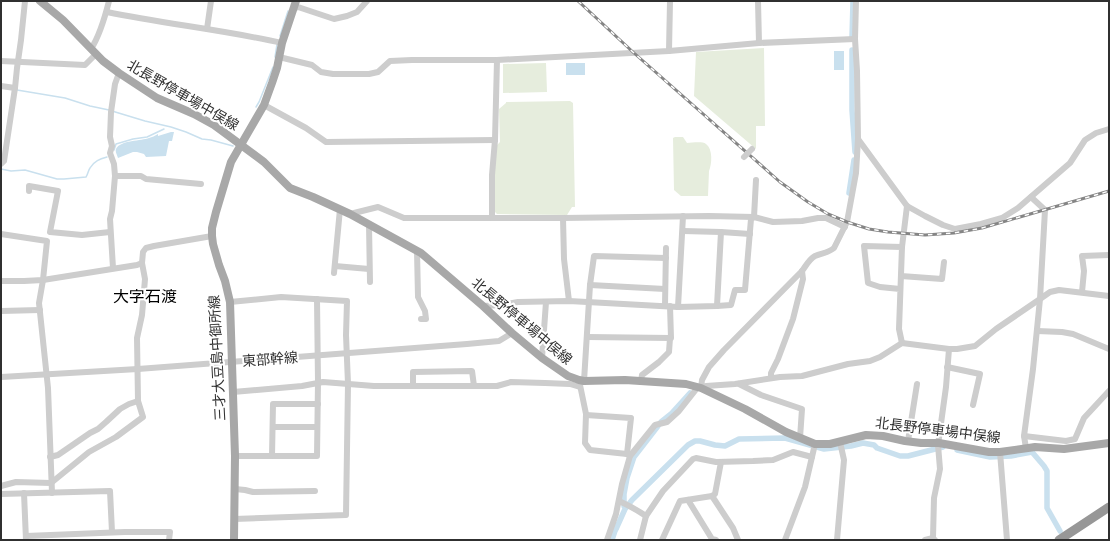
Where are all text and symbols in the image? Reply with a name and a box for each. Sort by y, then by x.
street label: 北長野停車場中俣線 [124,57,242,134]
street label: 北長野停車場中俣線 [468,274,575,368]
district label: 大字石渡 [113,287,177,306]
street label: 三才大豆島中御所線 [206,295,229,421]
street label: 東部幹線 [242,349,299,370]
street label: 北長野停車場中俣線 [874,414,1002,447]

